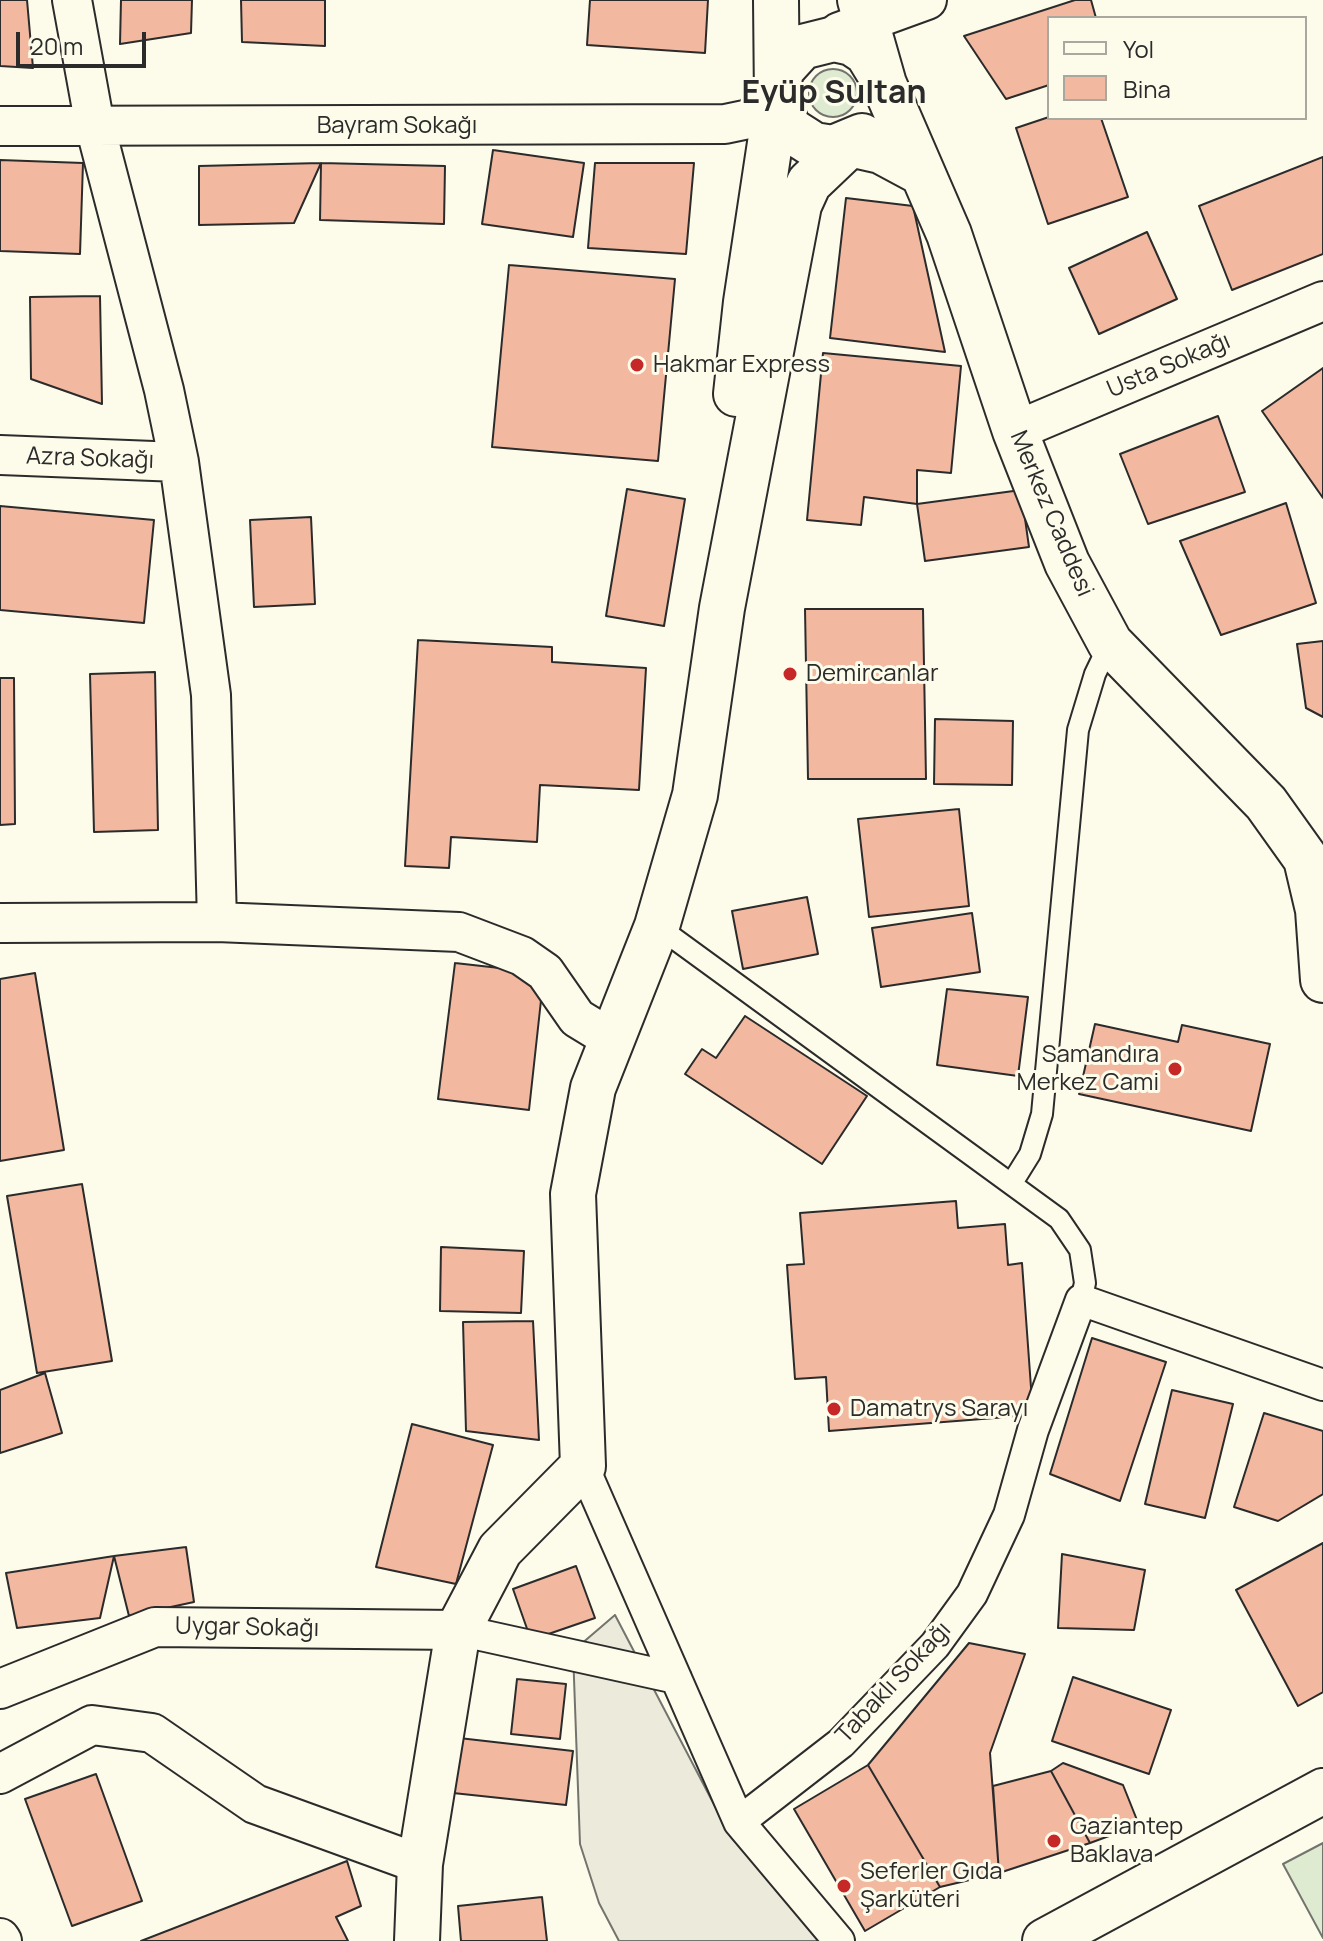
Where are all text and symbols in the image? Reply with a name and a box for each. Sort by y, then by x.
scale bar [20,16,150,66]
legend [1047,16,1307,120]
text: 20 m [30,29,83,62]
text: Yol [1123,32,1154,65]
text: Bina [1123,72,1171,105]
district label: Eyüp Sultan [741,75,927,113]
street label: Bayram Sokağı [317,112,477,140]
street label: Usta Sokağı [1103,327,1235,405]
place label: Hakmar Express [653,351,830,379]
marker: Hakmar Express [628,356,646,374]
street label: Merkez Caddesi [1003,427,1099,601]
street label: Azra Sokağı [25,442,155,476]
place label: Demircanlar [806,660,939,688]
marker: Demircanlar [781,665,799,683]
place label: Samandıra Merkez Cami [1016,1041,1159,1097]
marker: Samandıra Merkez Cami [1166,1060,1184,1078]
place label: Damatrys Sarayı [850,1395,1028,1423]
marker: Damatrys Sarayı [825,1400,843,1418]
street label: Uygar Sokağı [175,1612,319,1644]
street label: Tabaklı Sokağı [830,1616,958,1750]
place label: Gaziantep Baklava [1070,1813,1183,1869]
marker: Gaziantep Baklava [1045,1832,1063,1850]
place label: Seferler Gıda Şarküteri [860,1858,1003,1914]
marker: Seferler Gıda Şarküteri [835,1877,853,1895]

